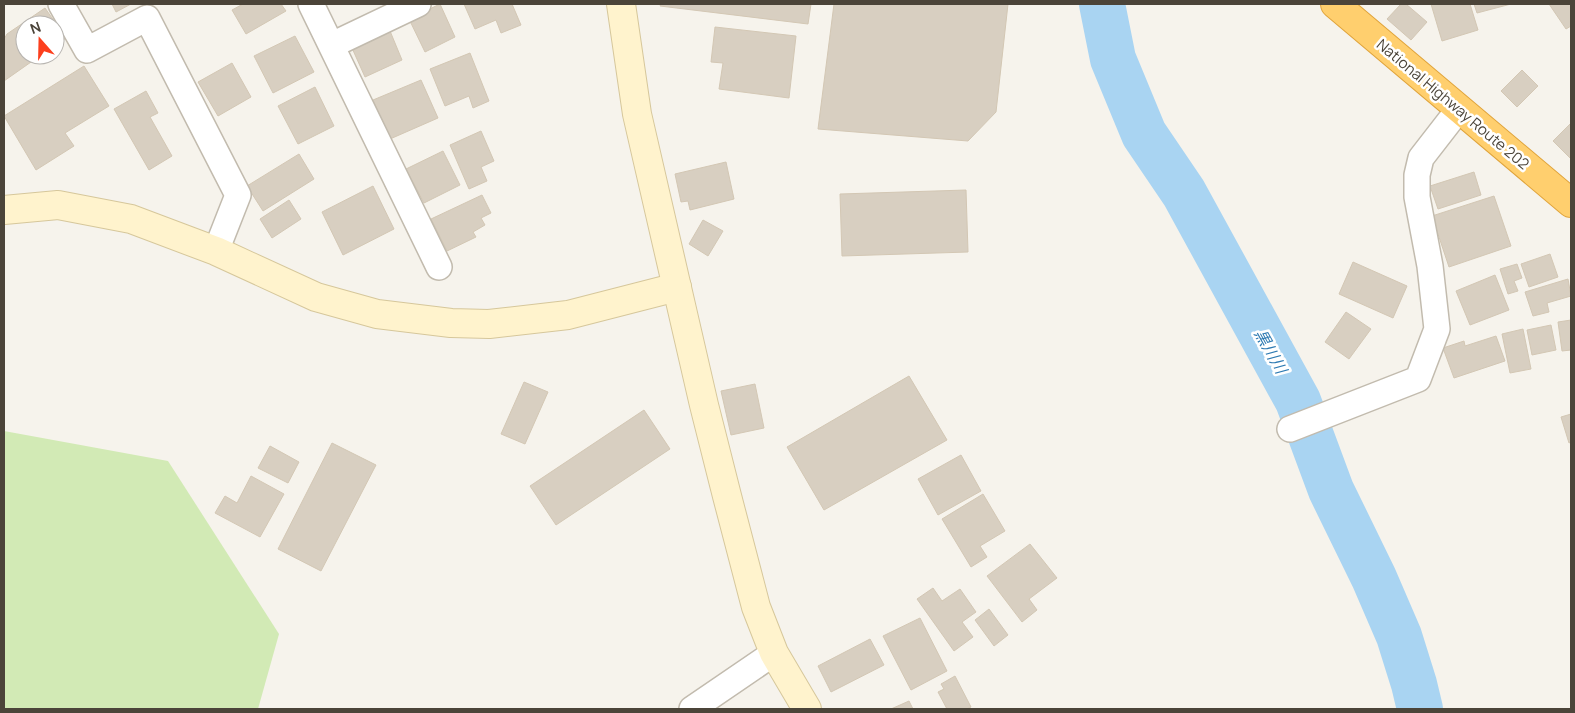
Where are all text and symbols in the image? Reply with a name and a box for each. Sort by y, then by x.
north arrow [15,15,65,65]
text: N [27,17,43,38]
street label: National Highway Route 202 [1372,34,1534,174]
water label: 黒川川 [1250,325,1293,379]

